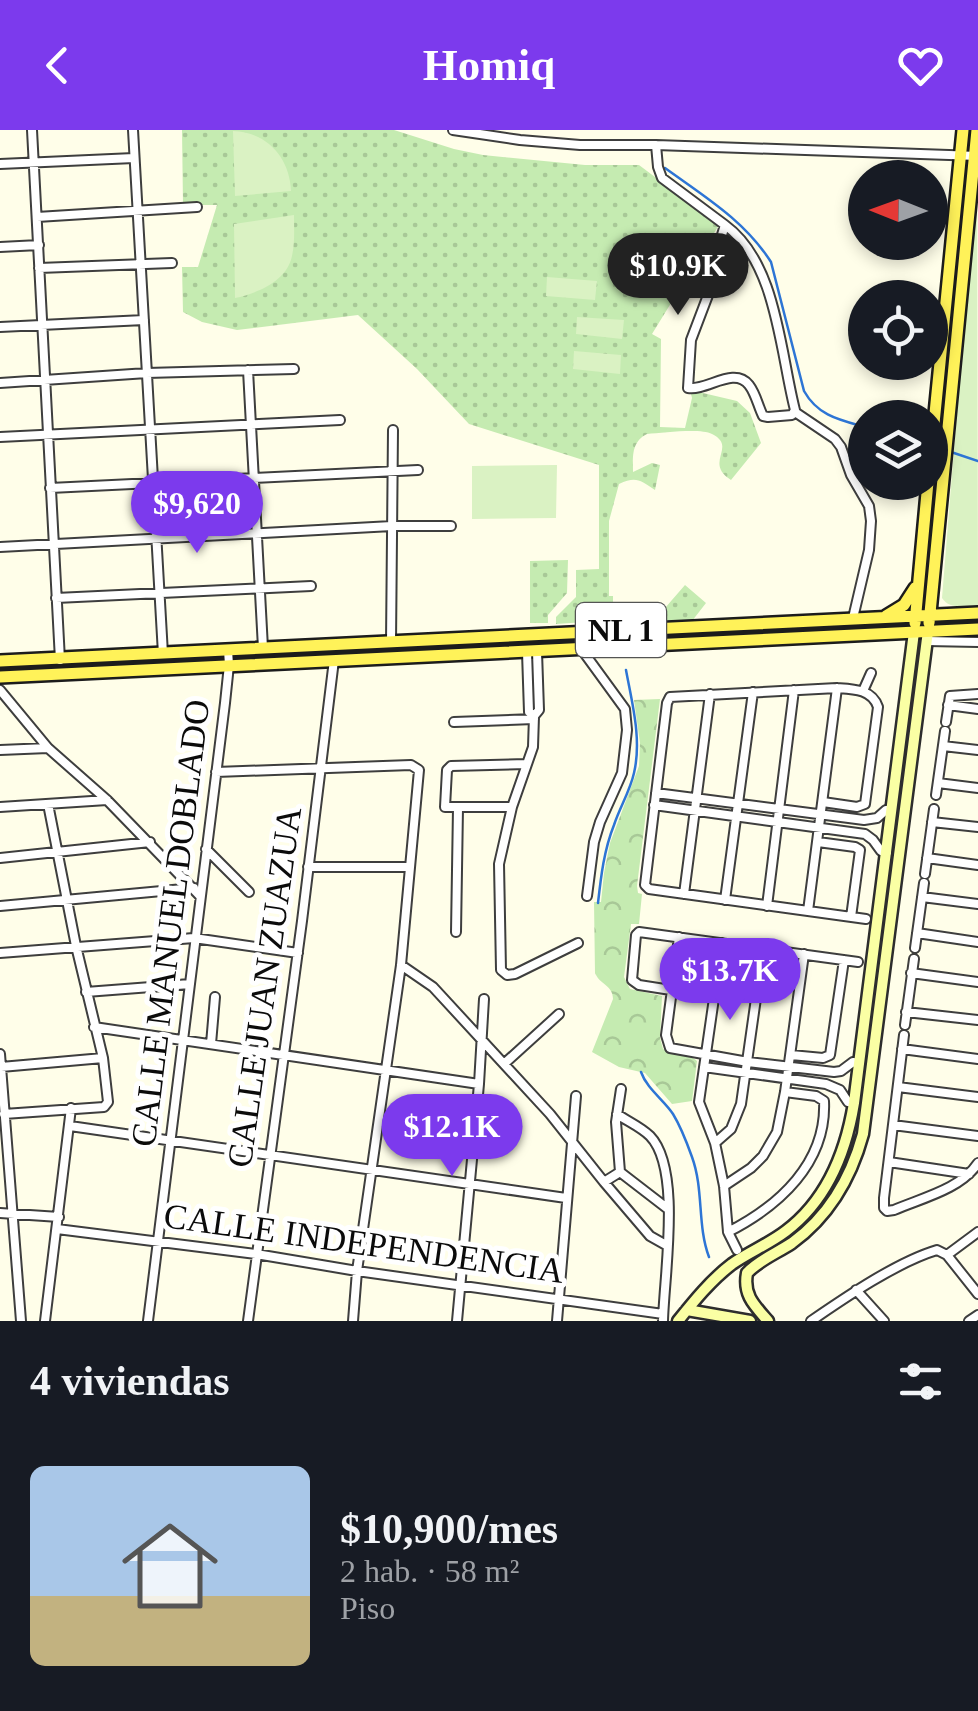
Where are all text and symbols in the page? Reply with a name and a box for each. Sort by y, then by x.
icon: back [30,38,85,93]
icon: heart [893,38,948,93]
text: Homiq [423,40,555,90]
north arrow [848,160,948,260]
map controls [848,160,948,500]
pin: $10.9K [597,233,759,318]
text: $10.9K [630,247,726,283]
button: locate [848,280,948,380]
button: layers [848,400,948,500]
pin: $9,620 [116,471,278,556]
text: $9,620 [153,485,241,521]
road number: NL 1 [576,603,666,657]
street label: CALLE MANUEL DOBLADO [124,697,217,1149]
street label: CALLE JUAN ZUAZUA [220,804,309,1170]
pin: $13.7K [649,938,811,1023]
text: $13.7K [682,952,778,988]
pin: $12.1K [371,1094,533,1179]
text: $12.1K [404,1108,500,1144]
street label: CALLE INDEPENDENCIA [161,1196,567,1291]
icon: filters [893,1354,948,1409]
text: 4 viviendas [30,1358,230,1404]
icon: home [110,1506,230,1626]
text: $10,900/mes [340,1506,558,1552]
text: 2 hab. · 58 m² [340,1553,519,1589]
text: Piso [340,1590,395,1626]

